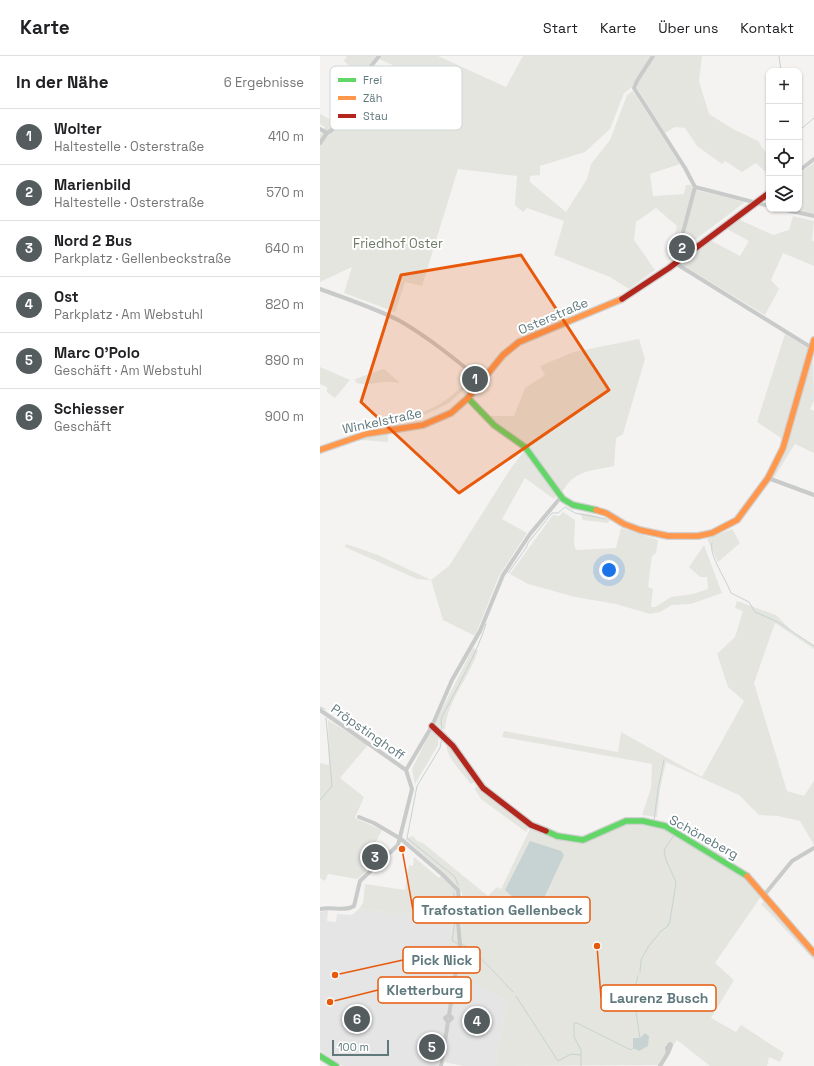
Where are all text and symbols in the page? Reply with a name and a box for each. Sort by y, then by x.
text: Karte [20,15,70,40]
text: Start [543,19,578,37]
text: Karte [600,19,636,37]
text: Über uns [658,19,718,37]
text: Kontakt [740,19,794,37]
legend [330,66,462,130]
map controls [766,68,802,212]
button: + [766,68,802,104]
text: In der Nähe [16,71,108,93]
text: Frei [363,73,382,87]
text: 6 Ergebnisse [224,74,304,91]
text: Zäh [363,91,382,105]
button: − [766,104,802,140]
text: Stau [363,109,388,123]
text: Wolter [54,119,102,138]
text: 1 [26,128,32,145]
text: 410 m [268,128,304,145]
text: Haltestelle · Osterstraße [54,138,204,155]
button: locate [766,140,802,176]
text: Marienbild [54,175,131,194]
button: layers [766,176,802,212]
text: 2 [25,184,33,201]
text: 570 m [266,184,304,201]
text: Haltestelle · Osterstraße [54,194,204,211]
text: Nord 2 Bus [54,231,132,250]
pin: 2 [669,233,695,263]
park label: Friedhof Oster [353,235,443,252]
text: 3 [25,240,33,257]
text: 640 m [265,240,304,257]
text: Parkplatz · Gellenbeckstraße [54,250,231,267]
text: Ost [54,287,79,306]
street label: Osterstraße [515,294,591,338]
text: 4 [25,296,33,313]
text: 820 m [265,296,304,313]
text: Parkplatz · Am Webstuhl [54,306,203,323]
text: Marc O'Polo [54,343,140,362]
text: 5 [25,352,33,369]
text: 890 m [265,352,304,369]
text: Geschäft · Am Webstuhl [54,362,202,379]
pin: 1 [462,364,488,394]
text: Schiesser [54,399,124,418]
street label: Winkelstraße [341,404,423,438]
text: 6 [25,408,33,425]
text: 900 m [265,408,304,425]
text: Geschäft [54,418,111,435]
your location [599,560,619,580]
street label: Pröpstinghoff [328,700,408,764]
street label: Schöneberg [666,811,742,863]
pin: 3 [362,842,388,872]
callout: Trafostation Gellenbeck [413,897,590,923]
text: Trafostation Gellenbeck [421,901,583,919]
callout: Pick Nick [403,947,480,973]
text: Pick Nick [411,951,473,969]
callout: Kletterburg [378,977,471,1003]
text: Kletterburg [387,981,463,999]
callout: Laurenz Busch [601,985,716,1011]
text: Laurenz Busch [610,989,709,1007]
pin: 6 [344,1004,370,1034]
pin: 4 [464,1006,490,1036]
pin: 5 [419,1032,445,1062]
scale bar [332,1038,389,1057]
text: 100 m [338,1040,369,1054]

